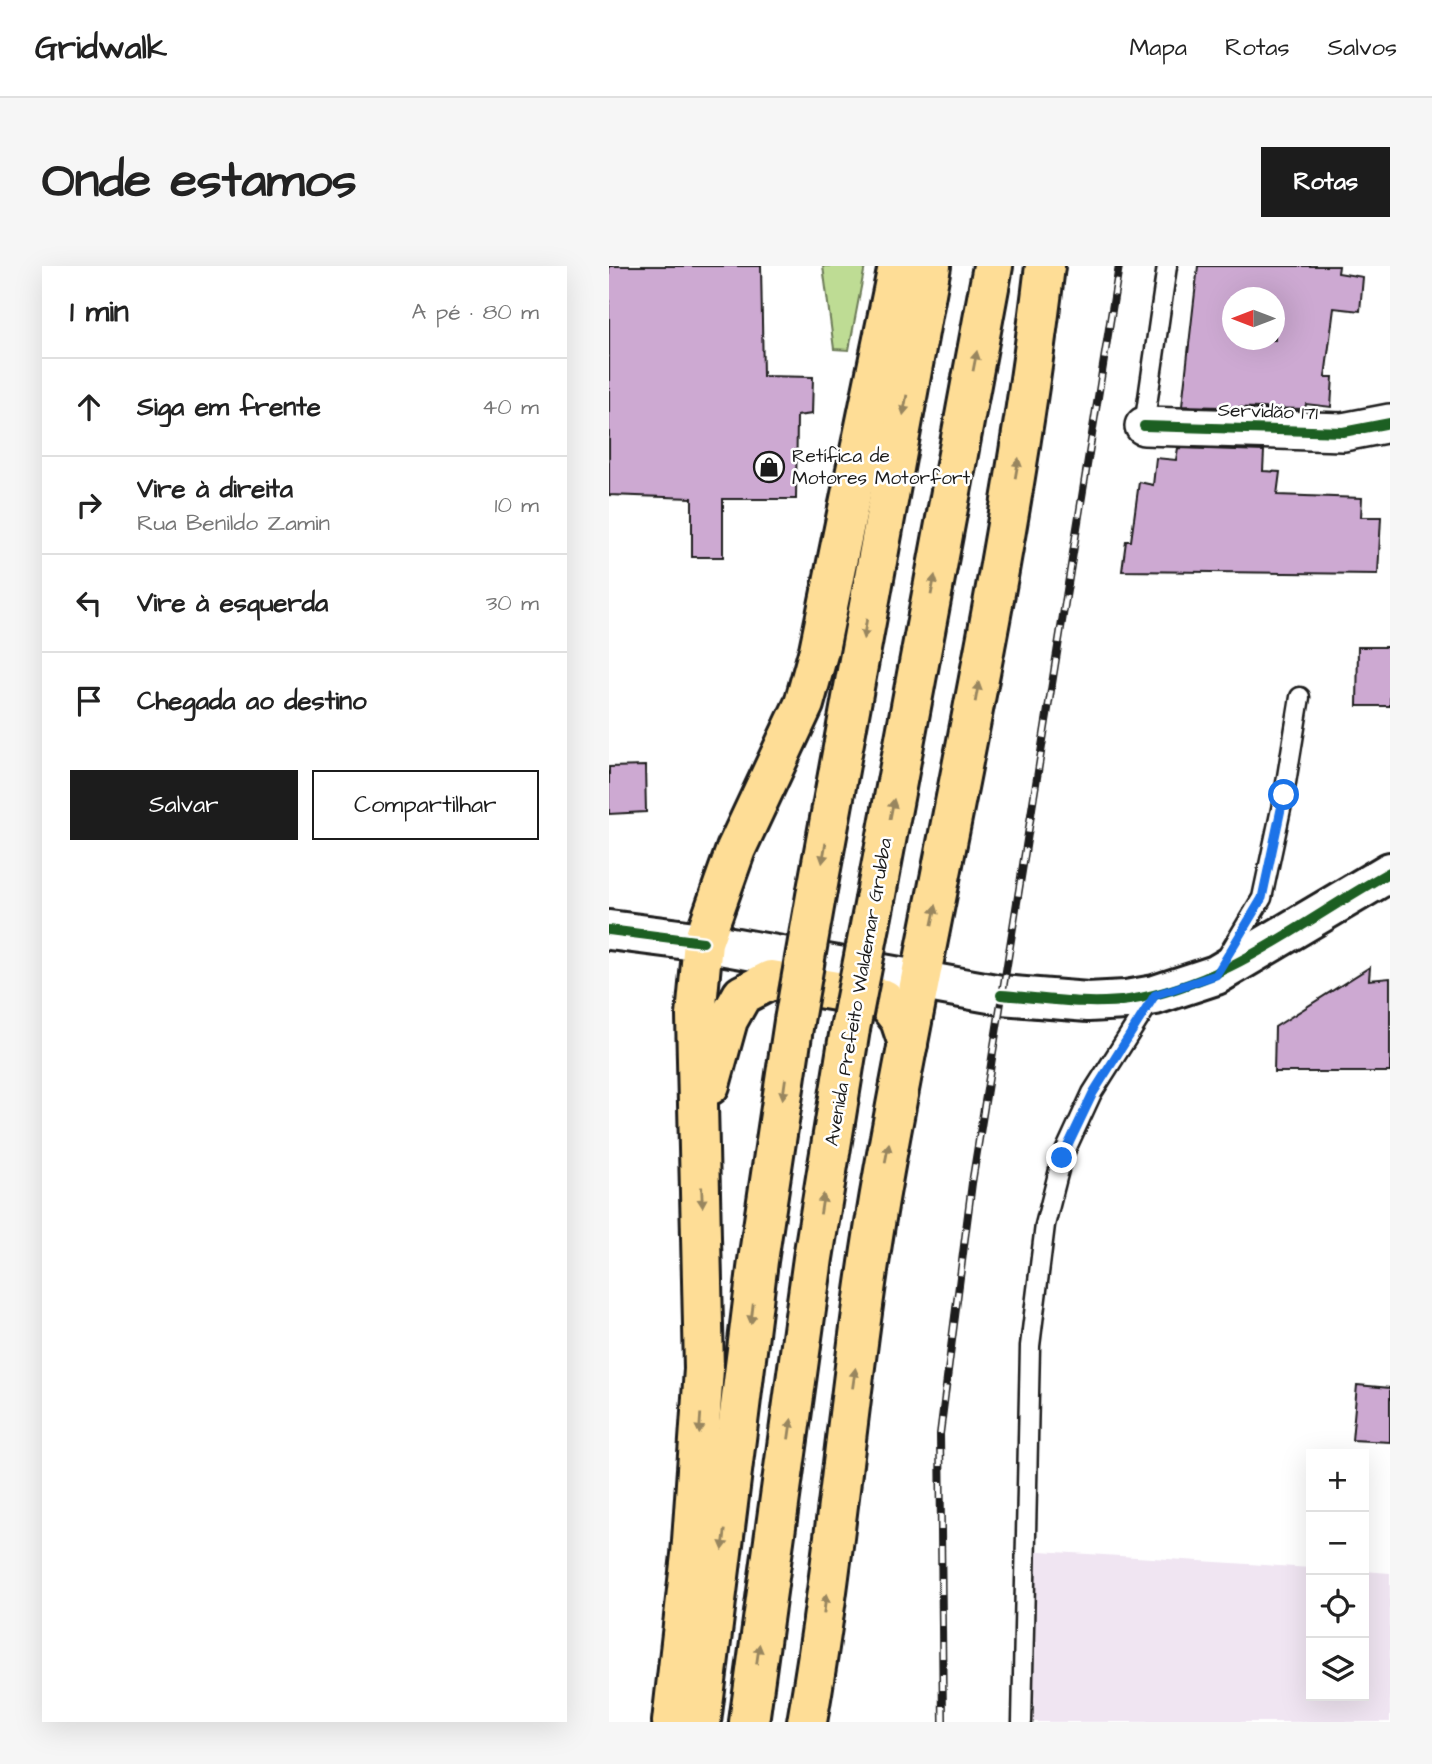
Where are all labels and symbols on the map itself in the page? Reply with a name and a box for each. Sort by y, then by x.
north arrow [1222,287,1285,350]
one-way arrow [970,350,981,372]
one-way arrow [900,394,911,416]
street label: Servidão 171 [1218,397,1319,427]
place label: Retífica de Motores Motorfort [792,443,970,492]
shop icon: Retífica de Motores Motorfort [752,450,786,484]
one-way arrow [1012,457,1023,479]
one-way arrow [928,574,939,596]
one-way arrow [859,618,870,640]
one-way arrow [972,681,983,703]
route start [1268,779,1299,810]
one-way arrow [886,798,897,820]
street label: Avenida Prefeito Waldemar Grubba [819,836,899,1148]
one-way arrow [818,842,829,864]
one-way arrow [928,904,939,926]
one-way arrow [778,1078,789,1100]
one-way arrow [882,1142,893,1164]
route end [1046,1142,1077,1173]
one-way arrow [696,1186,707,1208]
one-way arrow [817,1193,828,1215]
one-way arrow [746,1303,757,1325]
one-way arrow [848,1367,859,1389]
one-way arrow [694,1413,705,1435]
one-way arrow [784,1418,795,1440]
one-way arrow [718,1529,729,1551]
one-way arrow [820,1593,831,1615]
one-way arrow [753,1643,764,1665]

